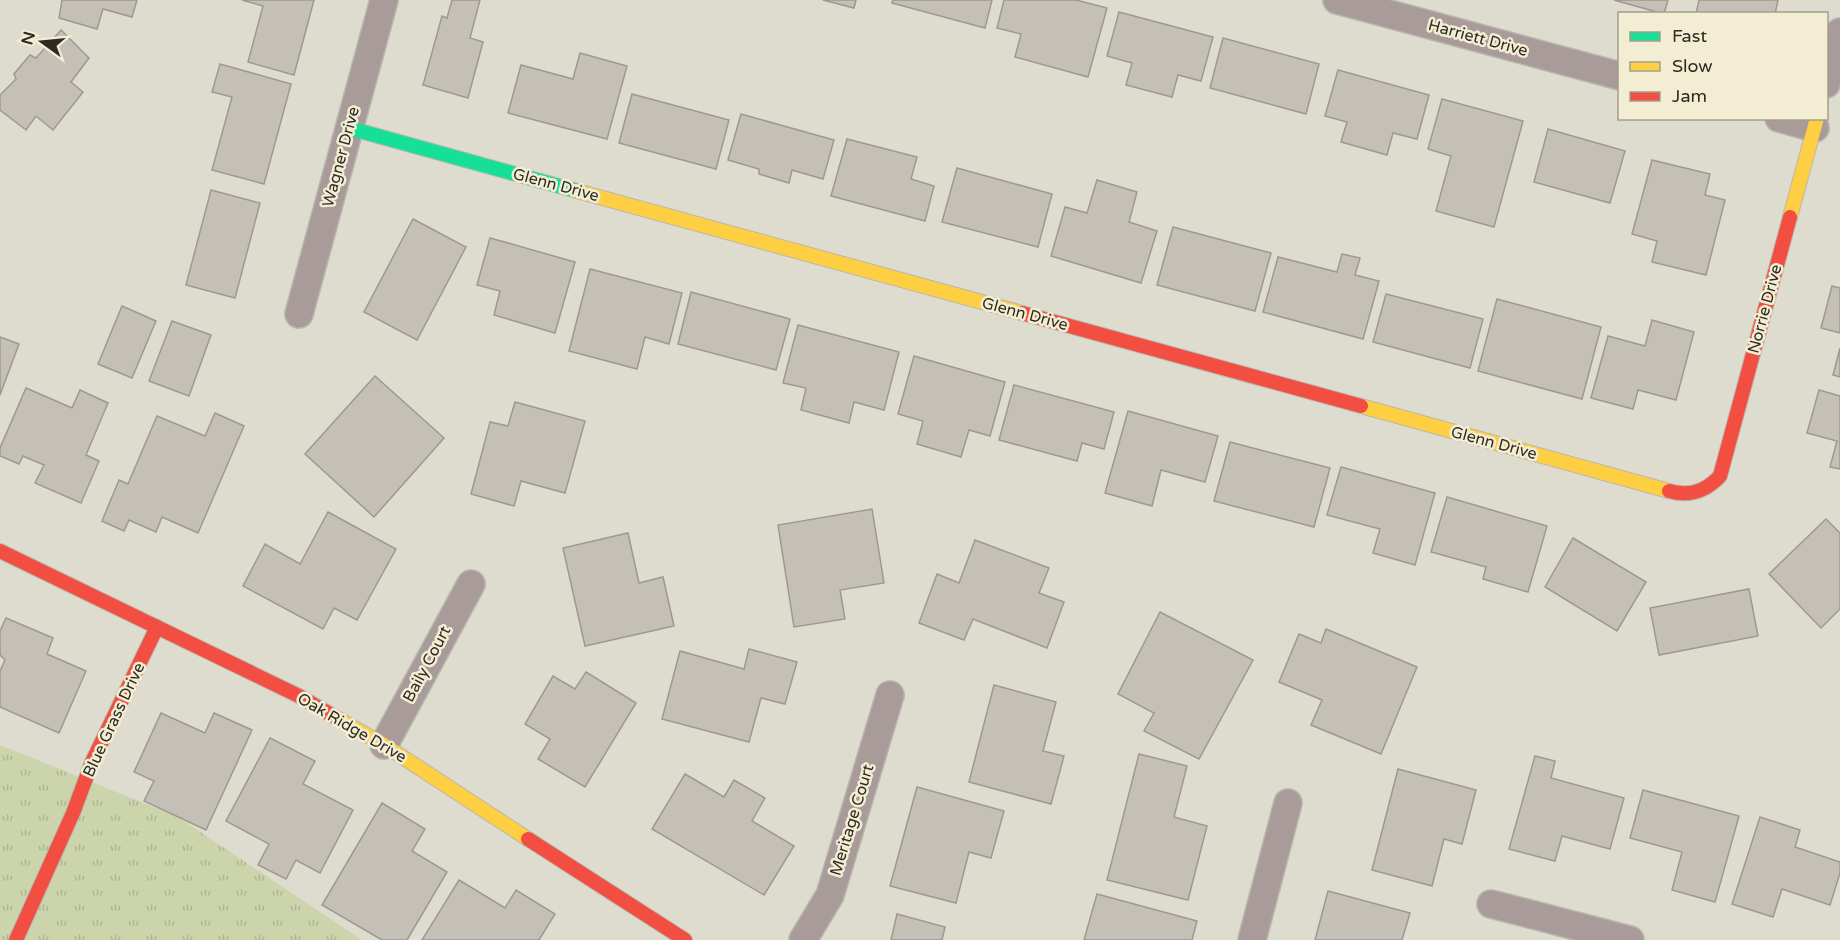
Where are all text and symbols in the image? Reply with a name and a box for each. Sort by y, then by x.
north arrow [12,12,72,72]
legend [1618,12,1828,120]
street label: Harriett Drive [1426,15,1530,61]
text: Fast [1672,25,1707,47]
text: N [17,30,40,47]
text: Slow [1672,55,1713,77]
text: Jam [1672,85,1707,107]
street label: Wagner Drive [318,105,364,209]
street label: Glenn Drive [511,164,601,206]
street label: Norrie Drive [1744,262,1786,356]
street label: Glenn Drive [980,293,1070,335]
street label: Glenn Drive [1449,422,1539,464]
street label: Baily Court [399,622,455,706]
street label: Blue Grass Drive [79,660,149,780]
street label: Oak Ridge Drive [294,689,410,767]
street label: Meritage Court [826,762,878,878]

